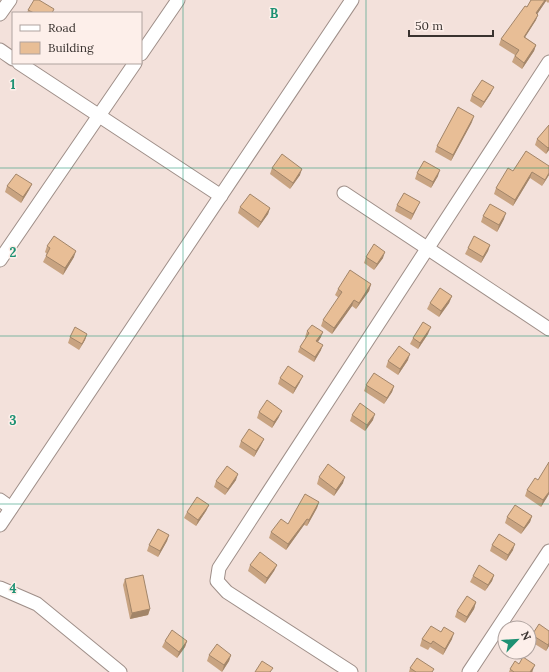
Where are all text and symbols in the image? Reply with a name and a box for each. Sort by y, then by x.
text: B [270,5,279,22]
legend [12,12,142,64]
scale bar [409,12,493,38]
text: 50 m [415,18,443,33]
text: Road [48,20,76,35]
text: Building [48,40,94,55]
text: 1 [10,76,16,93]
text: 2 [10,244,17,261]
text: 3 [9,412,17,429]
text: 4 [9,580,17,597]
north arrow [497,620,537,660]
text: N [518,629,534,643]

